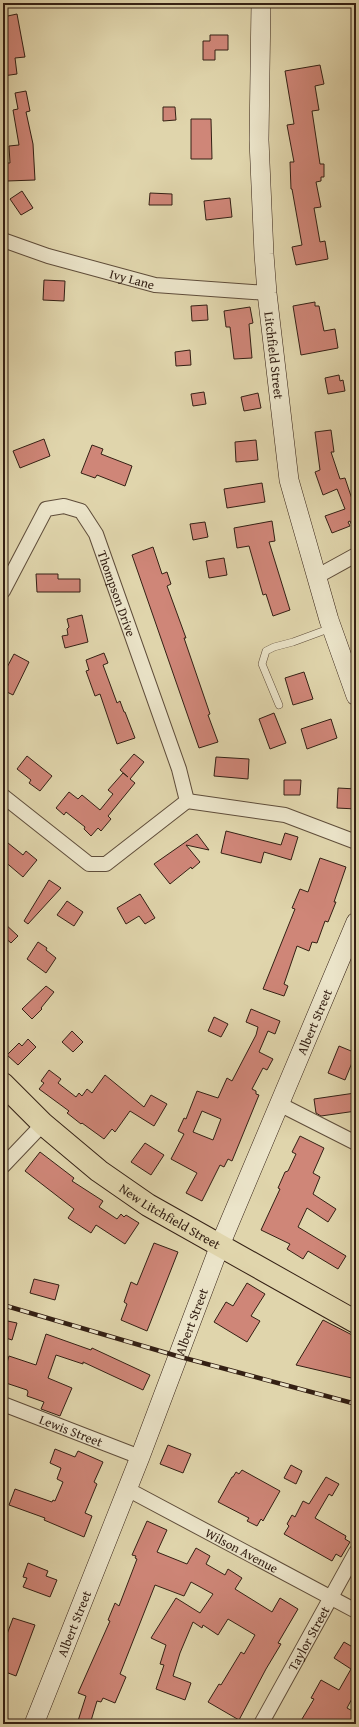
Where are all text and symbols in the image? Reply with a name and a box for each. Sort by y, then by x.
street label: Ivy Lane [108,264,157,294]
street label: Litchfield Street [260,311,289,400]
street label: Thompson Drive [93,548,141,639]
street label: Albert Street [292,985,336,1058]
street label: New Litchfield Street [116,1179,224,1254]
street label: Albert Street [170,1285,213,1358]
street label: Lewis Street [37,1410,106,1451]
street label: Wilson Avenue [202,1523,282,1577]
street label: Albert Street [52,1587,96,1660]
street label: Taylor Street [283,1602,334,1674]

